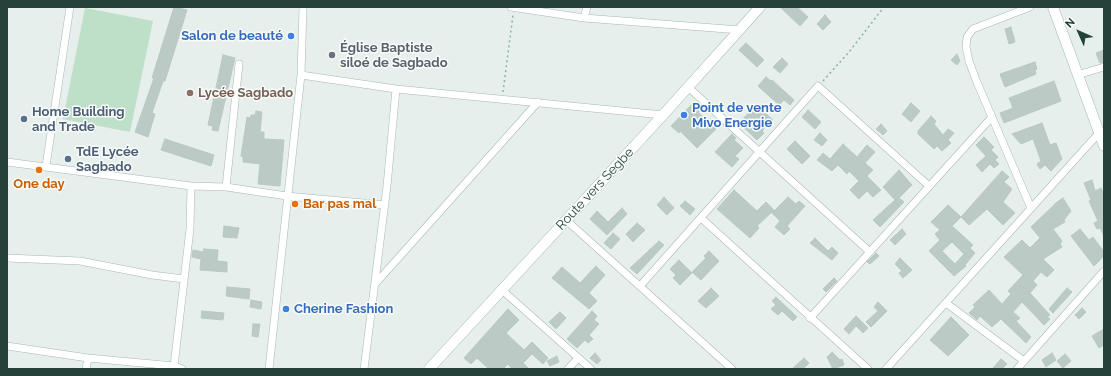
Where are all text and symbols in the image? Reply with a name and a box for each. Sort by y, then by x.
north arrow [1059,12,1099,52]
text: N [1063,16,1078,31]
place label: Salon de beauté [181,28,283,44]
marker: Salon de beauté [286,31,296,41]
place label: Église Baptiste siloé de Sagbado [340,40,448,71]
marker: Église Baptiste siloé de Sagbado [327,50,337,60]
place label: Lycée Sagbado [198,85,293,101]
marker: Lycée Sagbado [185,88,195,98]
place label: Point de vente Mivo Energie [692,100,782,131]
place label: Home Building and Trade [32,104,125,135]
marker: Point de vente Mivo Energie [679,110,689,120]
marker: Home Building and Trade [19,114,29,124]
place label: TdE Lycée Sagbado [76,144,139,175]
street label: Route vers Segbe [553,145,637,233]
marker: TdE Lycée Sagbado [63,154,73,164]
marker: One day [34,165,44,175]
place label: One day [13,176,65,192]
place label: Bar pas mal [303,196,376,212]
marker: Bar pas mal [290,199,300,209]
place label: Cherine Fashion [294,301,393,317]
marker: Cherine Fashion [281,304,291,314]

